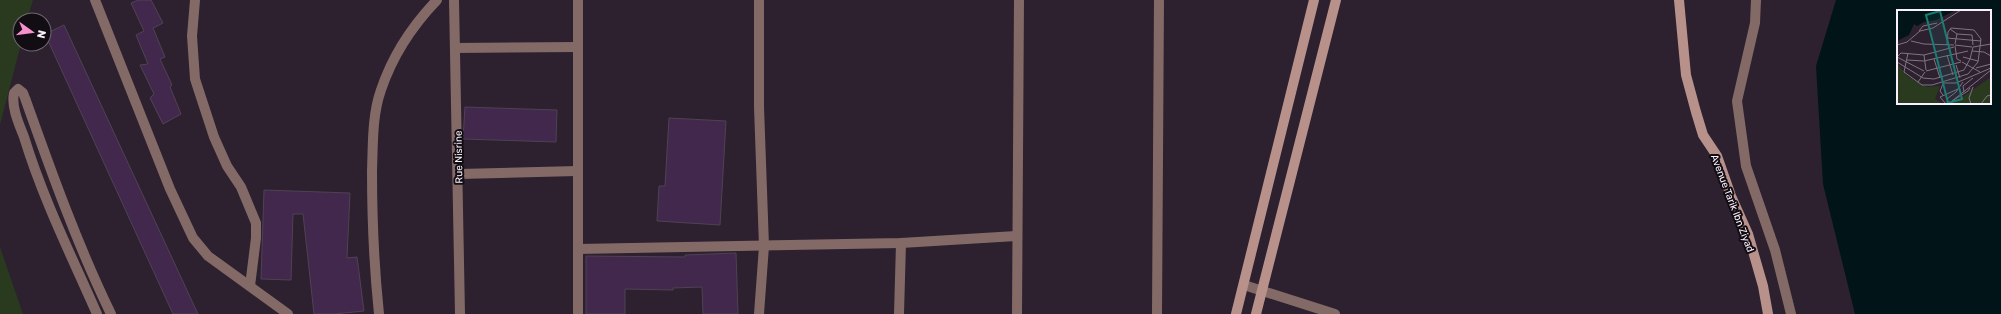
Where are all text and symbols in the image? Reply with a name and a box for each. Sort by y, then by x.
inset map [1897,10,1991,104]
north arrow [12,12,52,52]
text: N [34,29,48,40]
street label: Rue Nisrine [453,130,465,184]
street label: Avenue Tarik Ibn Ziyad [1708,153,1756,254]

